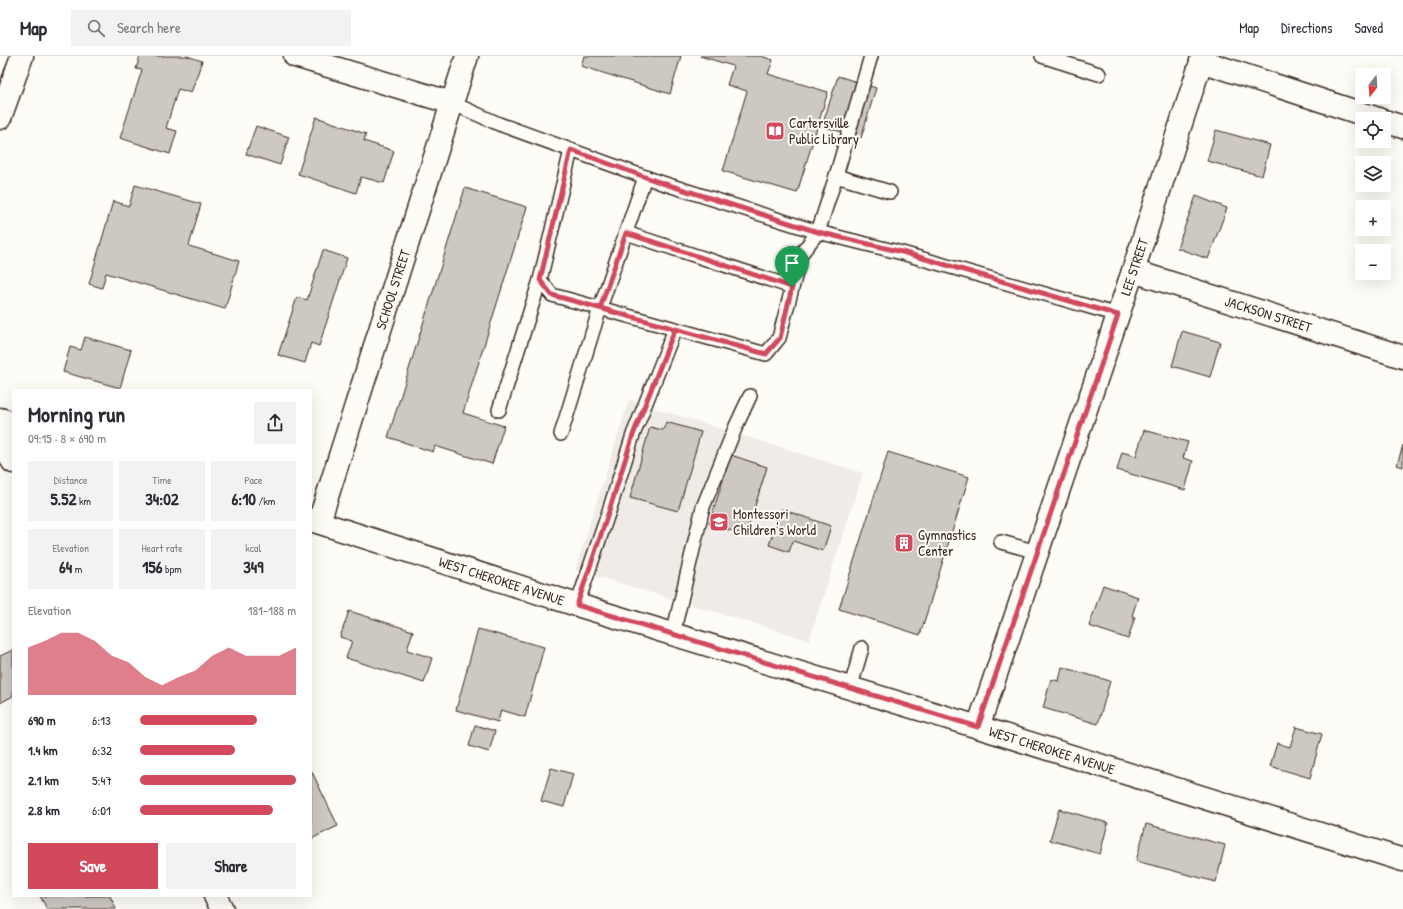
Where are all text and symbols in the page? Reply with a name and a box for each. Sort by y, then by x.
search box [71,10,351,46]
text: Map [20,15,47,41]
icon: search [85,17,107,39]
text: Search here [117,17,181,38]
text: Map [1239,18,1259,37]
text: Directions [1281,18,1332,37]
text: Saved [1354,18,1383,37]
north arrow [1355,68,1391,104]
map controls [1355,68,1391,280]
button: locate [1355,112,1391,148]
place label: Cartersville Public Library [789,113,859,149]
library icon: Cartersville Public Library [764,120,786,142]
button: layers [1355,156,1391,192]
button: + [1355,200,1391,236]
street label: LEE STREET [1115,235,1152,298]
button: − [1355,244,1391,280]
street label: SCHOOL STREET [371,246,414,332]
pin [775,246,809,287]
icon: arrive [781,252,803,274]
street label: JACKSON STREET [1223,291,1315,337]
text: Morning run [28,399,125,429]
button: share [254,402,296,444]
text: 09:15 · 8 × 690 m [28,429,106,447]
text: Distance [54,473,87,487]
text: Time [152,473,172,487]
text: Pace [244,473,262,487]
text: 5.52 [50,487,76,510]
text: 34:02 [145,487,179,510]
text: 6:10 [231,487,256,510]
text: km [76,494,91,508]
text: /km [256,494,275,508]
place label: Montessori Children's World [733,504,816,539]
school or university icon: Montessori Children's World [708,511,730,533]
place label: Gymnastics Center [918,525,976,560]
building icon: Gymnastics Center [893,532,915,554]
text: Elevation [52,541,89,555]
text: Heart rate [141,541,183,555]
text: kcal [245,541,261,555]
street label: WEST CHEROKEE AVENUE [436,551,567,609]
text: 64 [59,555,72,578]
text: 156 [142,555,162,578]
text: 349 [243,555,263,578]
text: m [72,562,82,576]
text: bpm [162,562,182,576]
text: Elevation [28,601,71,619]
text: 181–188 m [248,601,296,619]
text: 690 m [28,711,56,729]
text: 6:13 [92,711,111,729]
street label: WEST CHEROKEE AVENUE [987,721,1118,778]
text: 1.4 km [28,741,58,759]
text: 6:32 [92,741,112,759]
text: 2.1 km [28,771,59,789]
text: 5:47 [92,771,112,789]
text: 2.8 km [28,801,60,819]
text: 6:01 [92,801,111,819]
button: Save [28,843,158,889]
button: Share [166,843,296,889]

